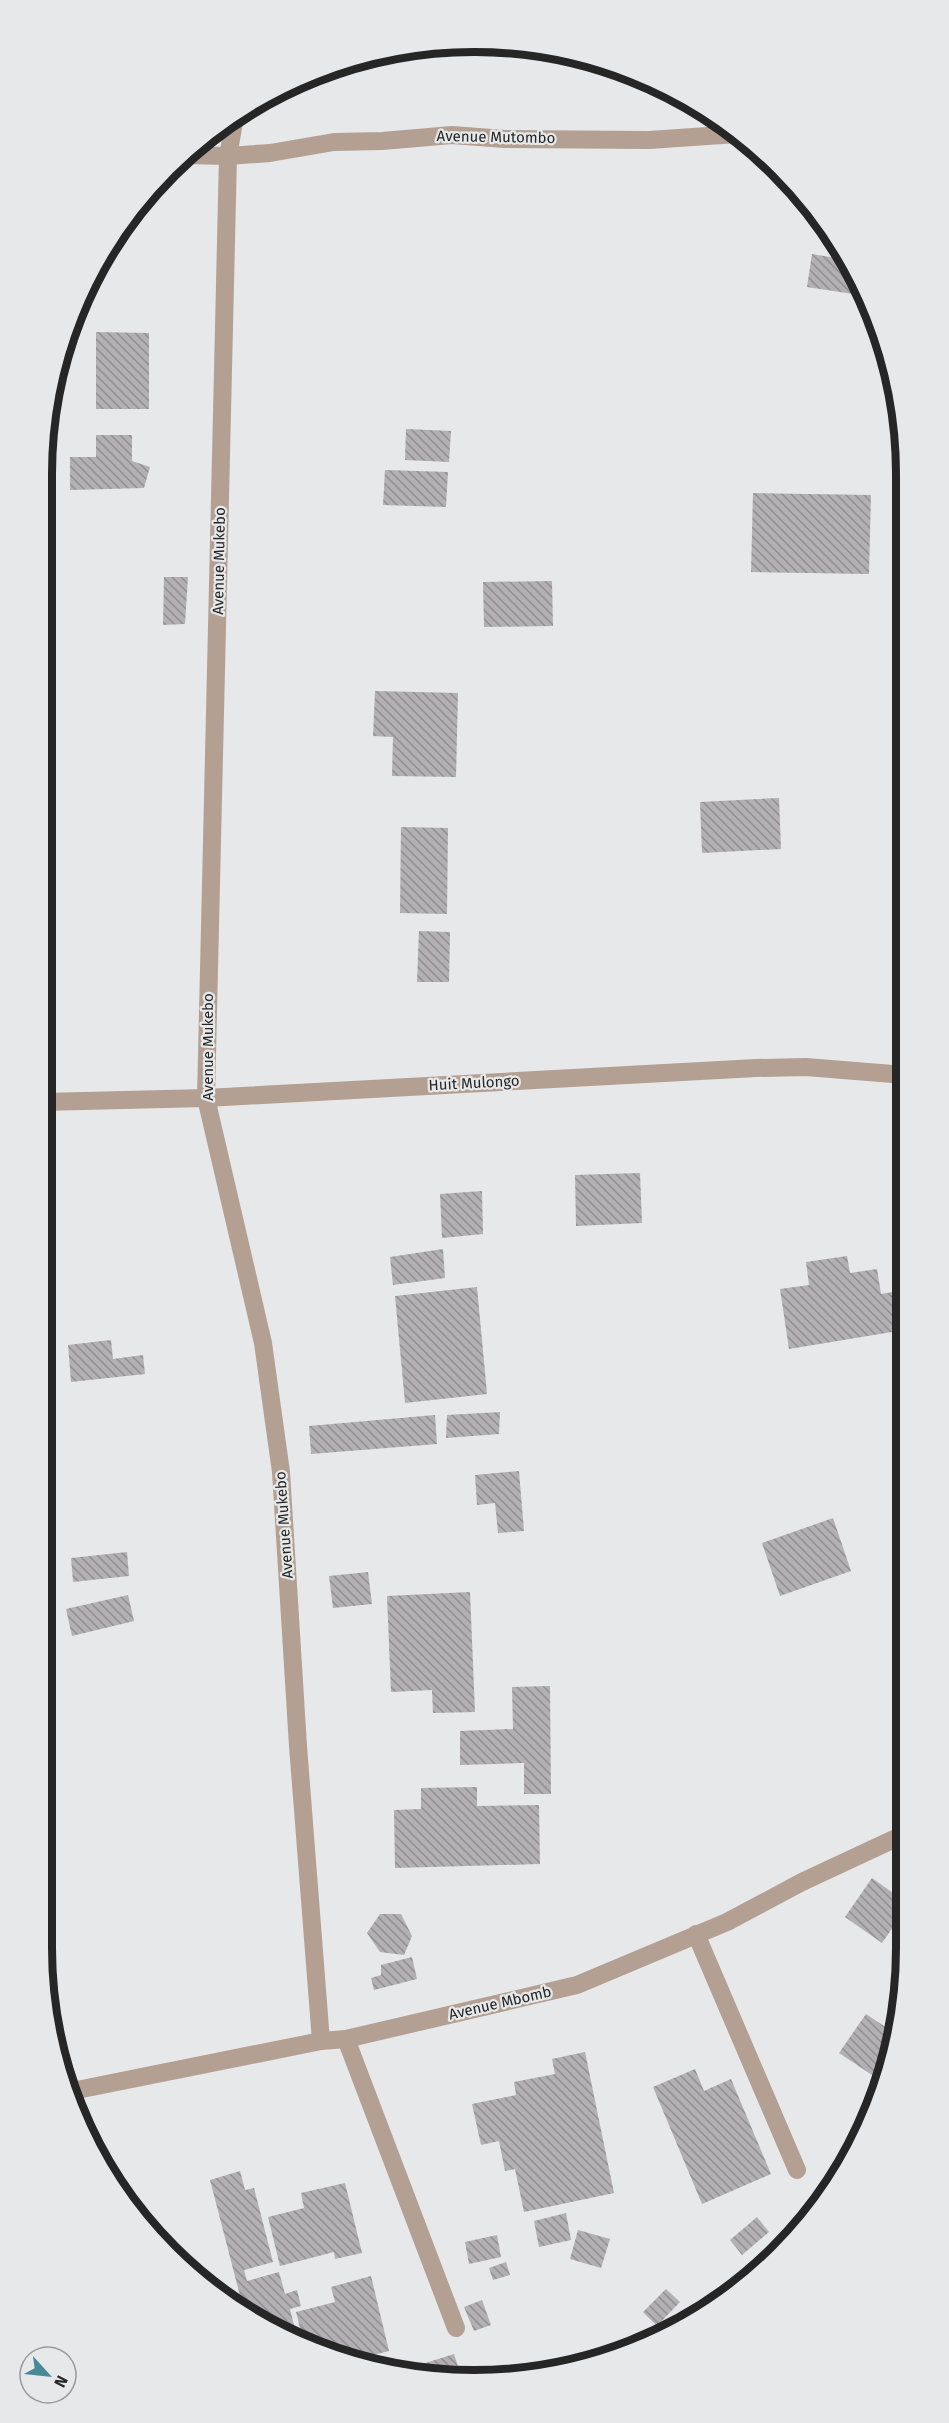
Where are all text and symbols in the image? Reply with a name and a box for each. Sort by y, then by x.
street label: Avenue Mutombo [437,127,555,147]
street label: Avenue Mukebo [209,507,229,615]
street label: Avenue Mukebo [199,993,217,1101]
street label: Huit Mulongo [428,1072,520,1094]
street label: Avenue Mukebo [271,1471,297,1579]
street label: Avenue Mbomb [447,1982,553,2024]
north arrow [18,2345,78,2405]
text: N [50,2373,72,2391]

